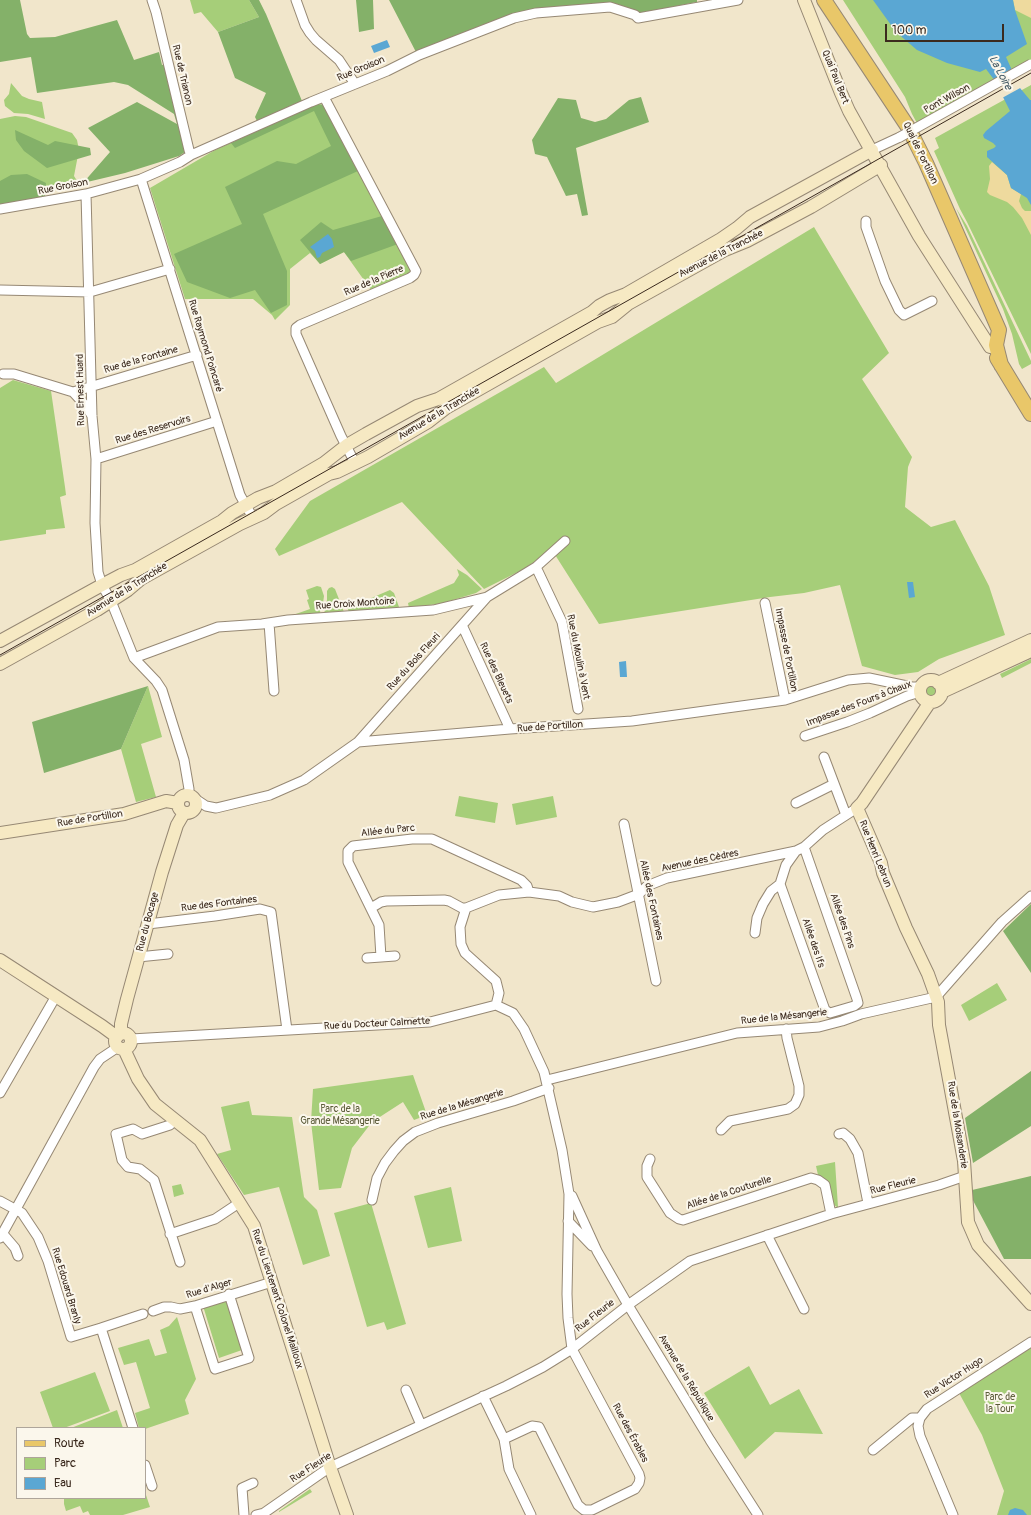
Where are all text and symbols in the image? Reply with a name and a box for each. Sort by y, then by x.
scale bar [887,16,1006,42]
text: 100 m [892,23,926,38]
street label: Rue de Trianon [169,44,195,106]
street label: Quai Paul Bert [819,48,851,106]
street label: Rue Groison [335,54,387,84]
water label: La Loire [986,54,1014,92]
street label: Pont Wilson [922,81,972,117]
street label: Quai de Portillon [900,120,940,186]
street label: Rue Groison [37,176,89,198]
street label: Avenue de la Tranchée [677,228,765,280]
street label: Rue de la Pierre [343,263,405,299]
street label: Rue Raymond Poincaré [185,298,225,394]
street label: Rue de la Fontaine [103,344,179,376]
street label: Rue Ernest Huard [74,354,88,426]
street label: Avenue de la Tranchée [396,385,482,443]
street label: Rue des Reservoirs [114,413,192,447]
street label: Avenue de la Tranchée [84,560,170,620]
street label: Rue Croix Montoire [315,595,395,613]
street label: Impasse de Portillon [772,607,800,693]
street label: Rue du Moulin à Vent [564,613,592,701]
street label: Rue du Bois Fleuri [385,631,443,693]
street label: Rue des Bleuets [477,641,515,705]
street label: Impasse des Fours à Chaux [805,678,913,730]
street label: Rue de Portillon [517,719,583,735]
street label: Rue de Portillon [56,808,124,830]
street label: Rue Henri Lebrun [856,819,894,889]
street label: Allée du Parc [360,822,416,840]
street label: Avenue des Cèdres [660,847,740,875]
street label: Allée des Fontaines [637,859,665,941]
street label: Rue du Bocage [134,891,162,953]
street label: Allée des Pins [827,892,857,950]
street label: Rue des Fontaines [180,893,258,915]
street label: Allée des Ifs [799,917,827,969]
street label: Rue de la Mésangerie [740,1007,828,1027]
street label: Rue du Docteur Calmette [324,1015,430,1033]
street label: Rue de la Moisanderie [944,1080,970,1170]
street label: Rue de la Mésangerie [419,1087,505,1123]
park label: Parc de la Grande Mésangerie [300,1103,380,1126]
street label: Allée de la Couturelle [685,1174,773,1212]
street label: Rue Fleurie [869,1175,917,1197]
street label: Rue du Lieutenant Colonel Mailloux [249,1228,305,1370]
street label: Rue Edouard Branly [49,1246,83,1326]
street label: Rue d'Alger [185,1276,233,1302]
street label: Rue Fleurie [573,1297,617,1335]
street label: Avenue de la République [655,1333,717,1423]
street label: Rue Victor Hugo [922,1355,986,1401]
park label: Parc de la Tour [985,1391,1015,1414]
street label: Rue des Érables [609,1401,651,1465]
legend [16,1427,146,1499]
text: Route [54,1436,84,1451]
street label: Rue Fleurie [288,1450,334,1486]
text: Parc [54,1456,76,1471]
text: Eau [54,1476,72,1491]

